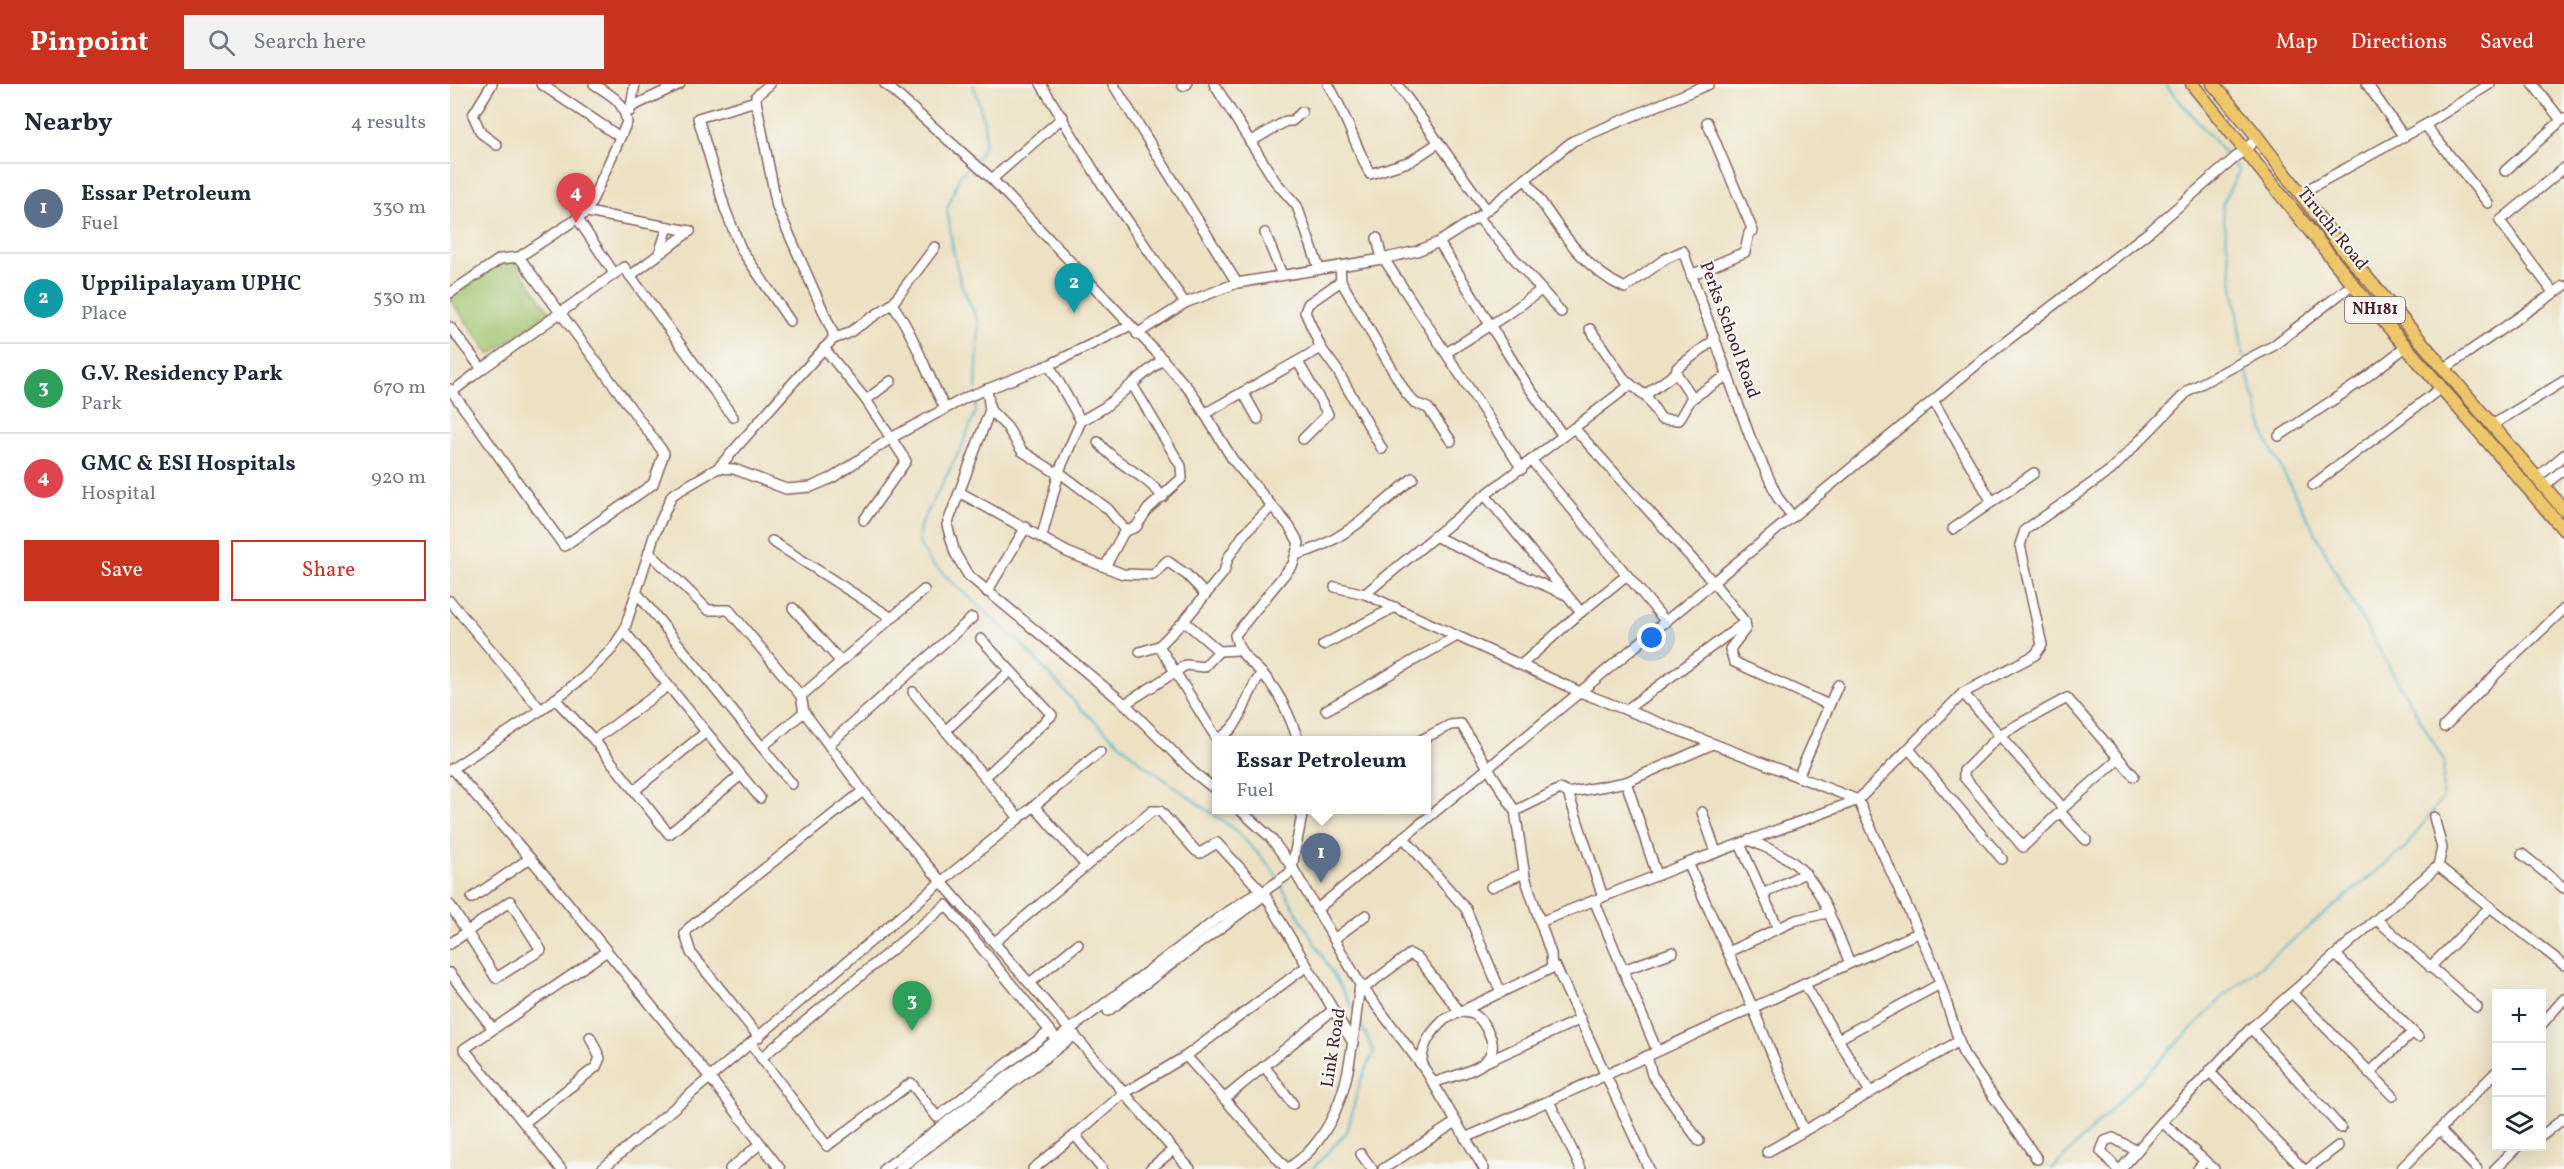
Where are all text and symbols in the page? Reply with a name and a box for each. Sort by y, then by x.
search box [184,15,604,69]
text: Pinpoint [30,23,148,62]
icon: search [205,26,238,59]
text: Search here [253,27,366,58]
text: Map [2276,28,2318,57]
text: Directions [2351,28,2447,57]
text: Saved [2480,28,2534,57]
text: Nearby [24,105,113,141]
text: 4 results [351,109,426,137]
pin: 4 [556,174,596,223]
text: Essar Petroleum [81,179,251,210]
street label: Tiruchi Road [2291,182,2373,276]
text: 1 [39,194,48,222]
text: 330 m [372,194,426,222]
text: Fuel [81,210,118,238]
street label: Perks School Road [1693,258,1765,402]
pin: 2 [1054,264,1094,313]
text: Uppilipalayam UPHC [81,269,301,300]
text: 2 [38,284,49,312]
text: 530 m [373,284,426,312]
road number: NH181 [2345,297,2405,323]
text: Place [81,300,127,328]
text: G.V. Residency Park [81,359,283,390]
text: 3 [38,374,49,402]
text: 670 m [373,374,426,402]
text: Park [81,390,122,418]
text: GMC & ESI Hospitals [81,449,296,480]
text: 4 [37,464,50,492]
text: 920 m [371,464,426,492]
text: Hospital [81,480,156,508]
button: Save [24,540,219,601]
button: Share [231,540,426,601]
your location [1637,623,1666,652]
popup [1212,736,1431,814]
text: Essar Petroleum [1236,746,1407,777]
text: Fuel [1236,777,1274,805]
pin: 1 [1302,834,1340,883]
pin: 3 [892,982,932,1031]
map controls [2492,989,2546,1151]
button: + [2492,989,2546,1043]
street label: Link Road [1315,1006,1353,1090]
button: − [2492,1043,2546,1097]
button: layers [2492,1097,2546,1151]

